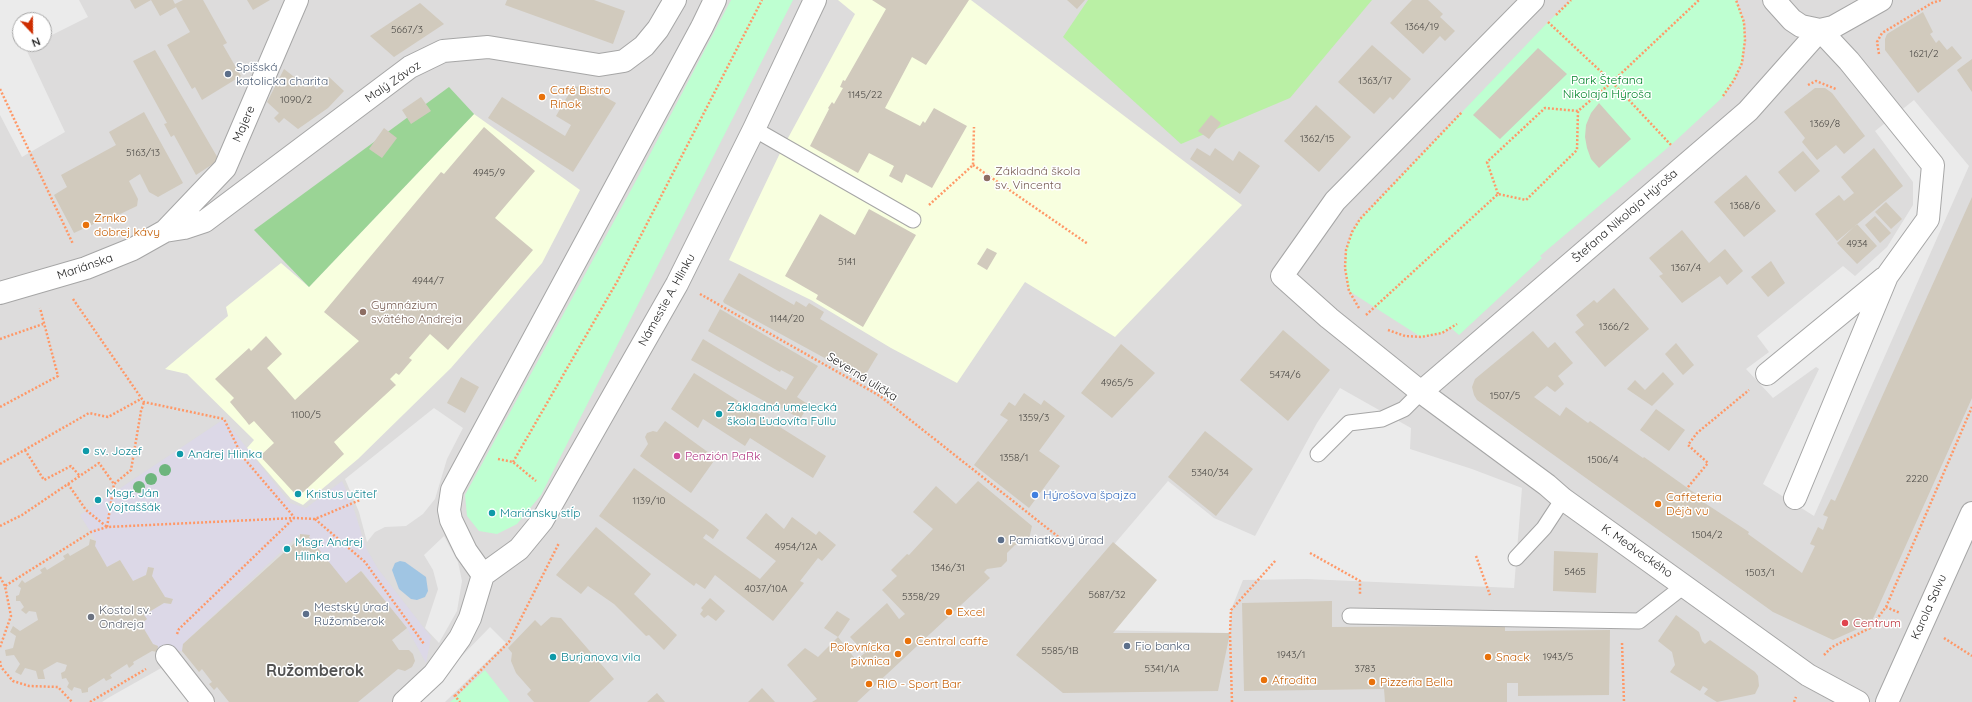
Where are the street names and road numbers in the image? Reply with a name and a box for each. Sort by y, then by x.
street label: Malý Závoz [362,58,424,106]
street label: Majere [230,104,258,144]
street label: Štefana Nikolaja Hýroša [1569,166,1681,266]
street label: Mariánska [55,251,115,283]
street label: Námestie A. Hlinku [636,251,698,349]
street label: Severná ulička [824,350,900,404]
street label: K. Medveckého [1599,521,1675,581]
street label: Karola Salvu [1908,572,1950,642]

